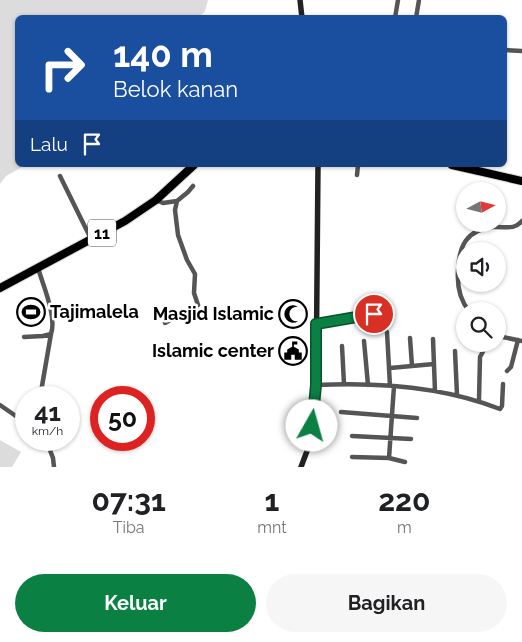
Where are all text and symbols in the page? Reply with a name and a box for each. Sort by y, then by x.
text: 140 m [113,34,213,75]
icon: right [30,35,95,100]
text: Belok kanan [113,76,238,102]
icon: arrive [78,130,106,158]
text: Lalu [30,133,68,155]
north arrow [456,182,506,232]
map controls [456,182,506,352]
road number: 11 [88,220,116,247]
button: sound [456,242,506,292]
pin [353,293,395,335]
sports icon: Tajimalela [16,297,46,327]
mosque icon: Masjid Islamic [278,299,308,329]
icon: arrive [360,300,388,328]
place label: Tajimalela [50,301,139,322]
button: search [456,302,506,352]
place label: Masjid Islamic [153,303,274,324]
public building icon: Islamic center [278,336,308,366]
place label: Islamic center [152,340,274,361]
speed limit sign: 50 [90,386,155,451]
text: 41 [34,397,61,427]
position arrow [285,399,337,451]
text: km/h [32,424,63,438]
text: 07:31 [92,483,166,518]
text: 1 [265,483,279,518]
text: 220 [378,483,430,518]
text: Tiba [113,518,145,537]
text: mnt [257,518,287,537]
text: m [397,518,412,537]
button: Keluar [15,574,256,632]
button: Bagikan [266,574,507,632]

